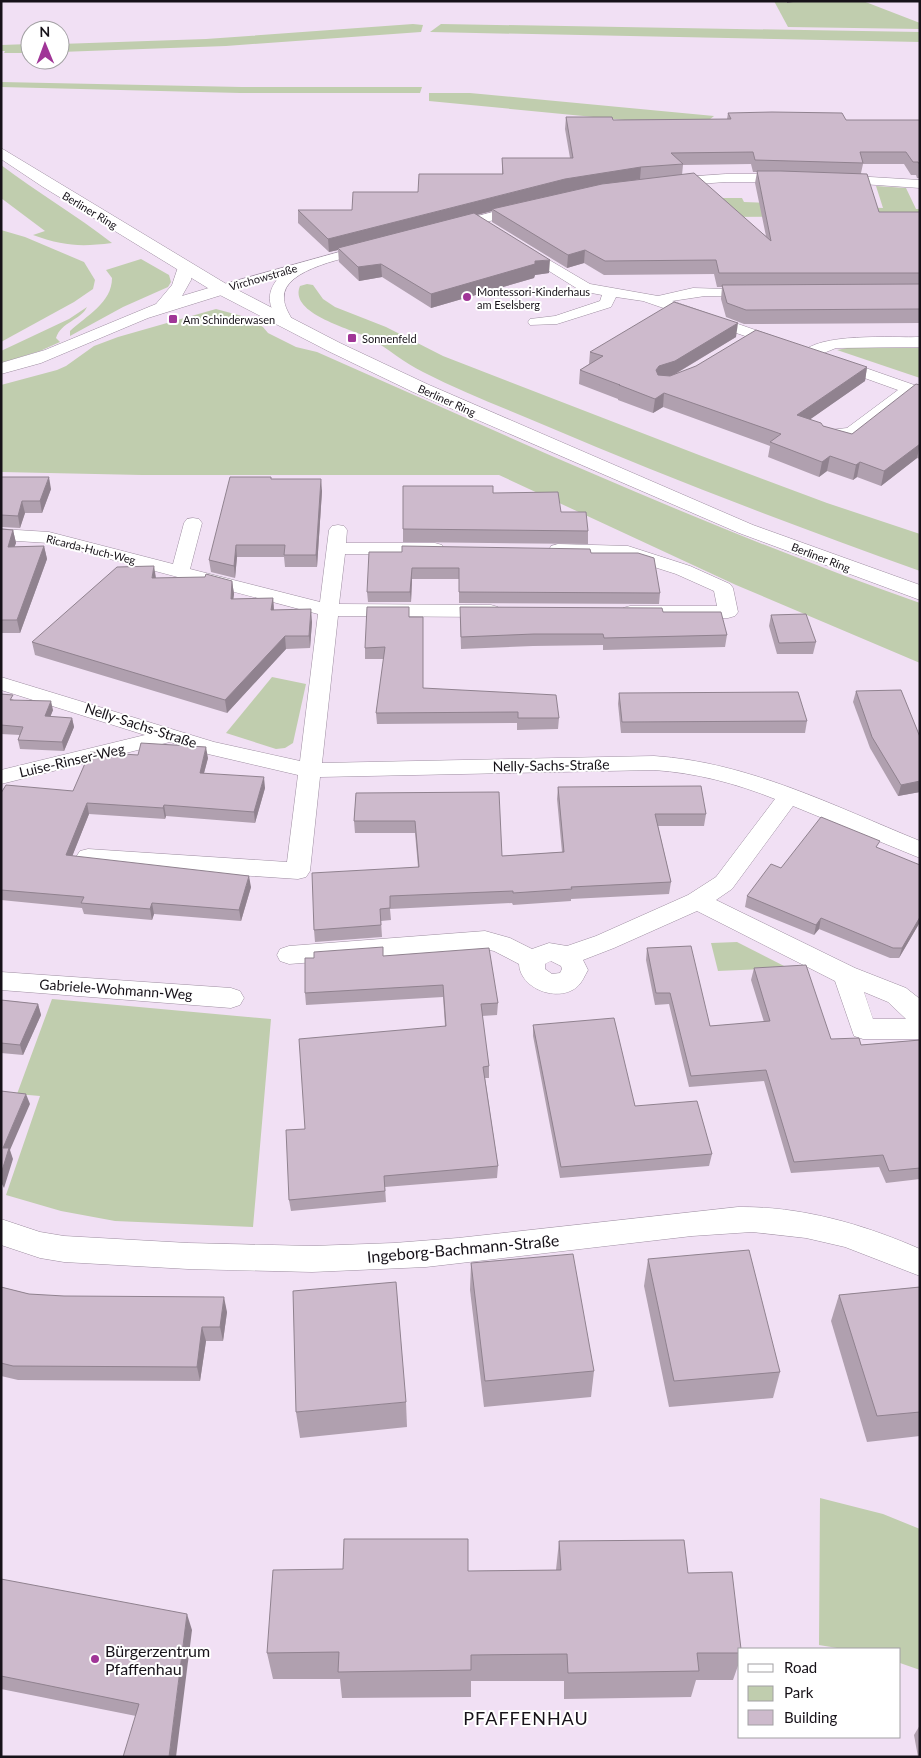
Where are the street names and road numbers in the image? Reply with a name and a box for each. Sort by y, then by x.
street label: Berliner Ring [60,188,120,232]
street label: Virchowstraße [227,261,299,293]
street label: Berliner Ring [416,381,478,419]
street label: Ricarda-Huch-Weg [45,532,137,566]
street label: Berliner Ring [790,540,852,574]
street label: Nelly-Sachs-Straße [83,699,199,751]
street label: Luise-Rinser-Weg [17,740,127,780]
street label: Nelly-Sachs-Straße [492,755,610,775]
street label: Gabriele-Wohmann-Weg [39,975,193,1003]
street label: Ingeborg-Bachmann-Straße [366,1230,560,1266]

